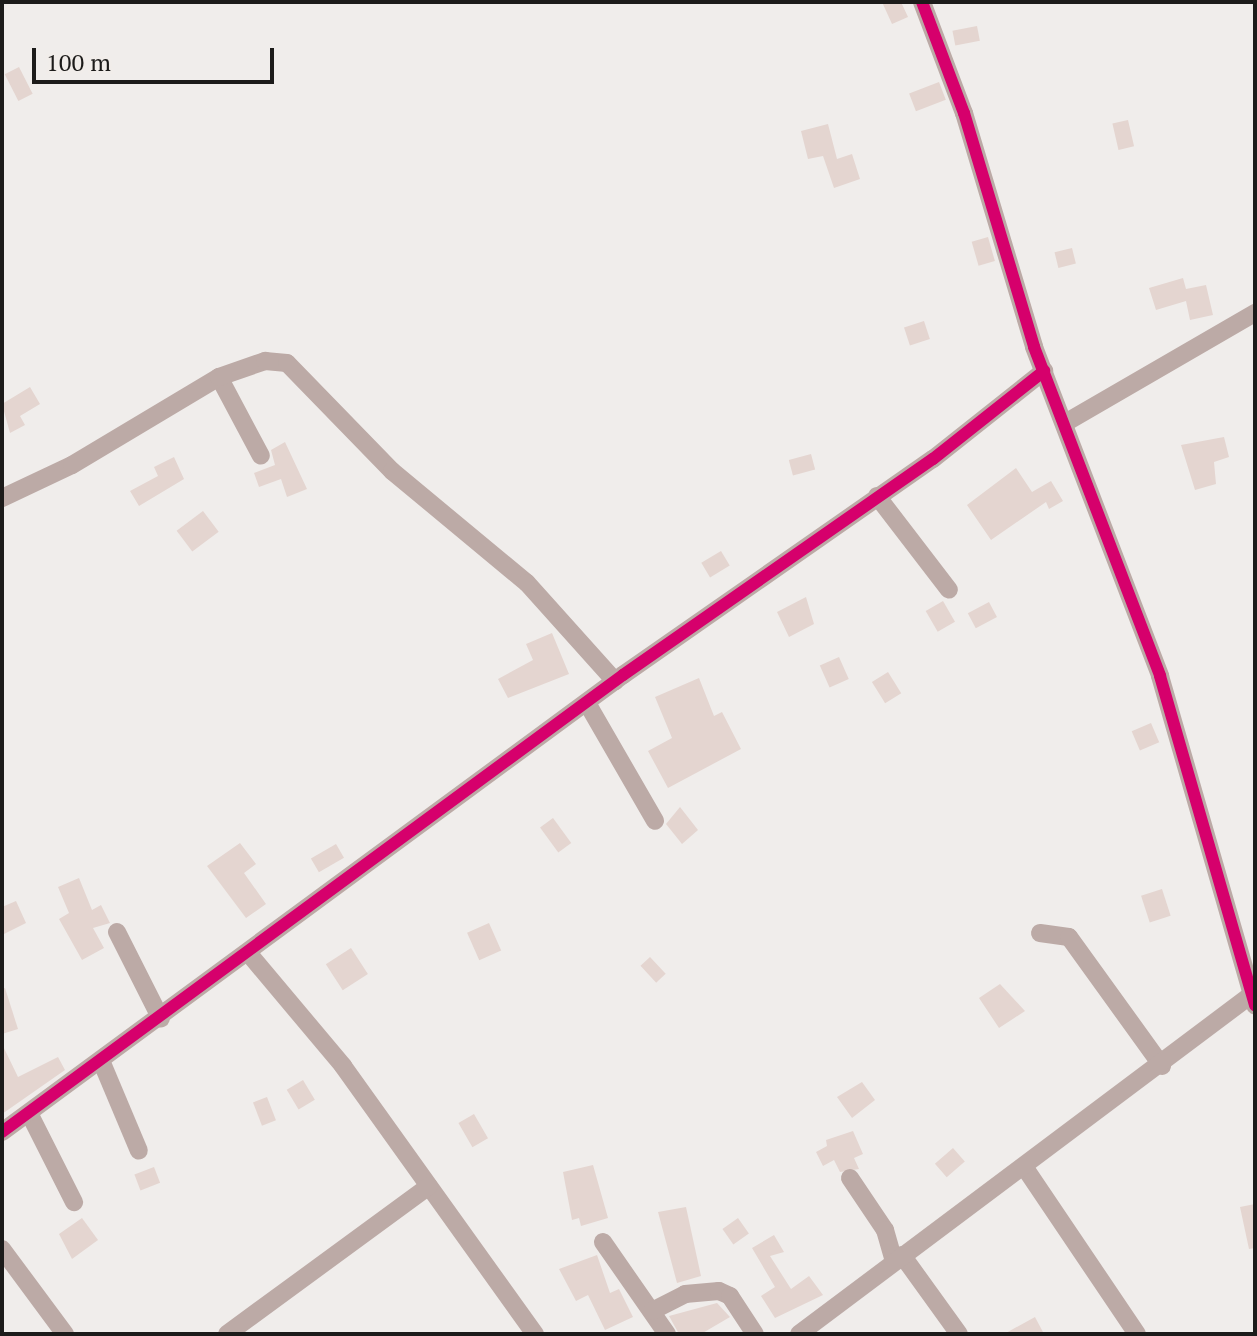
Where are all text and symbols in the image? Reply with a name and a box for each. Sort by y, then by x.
scale bar [36,32,278,82]
text: 100 m [46,46,111,78]

